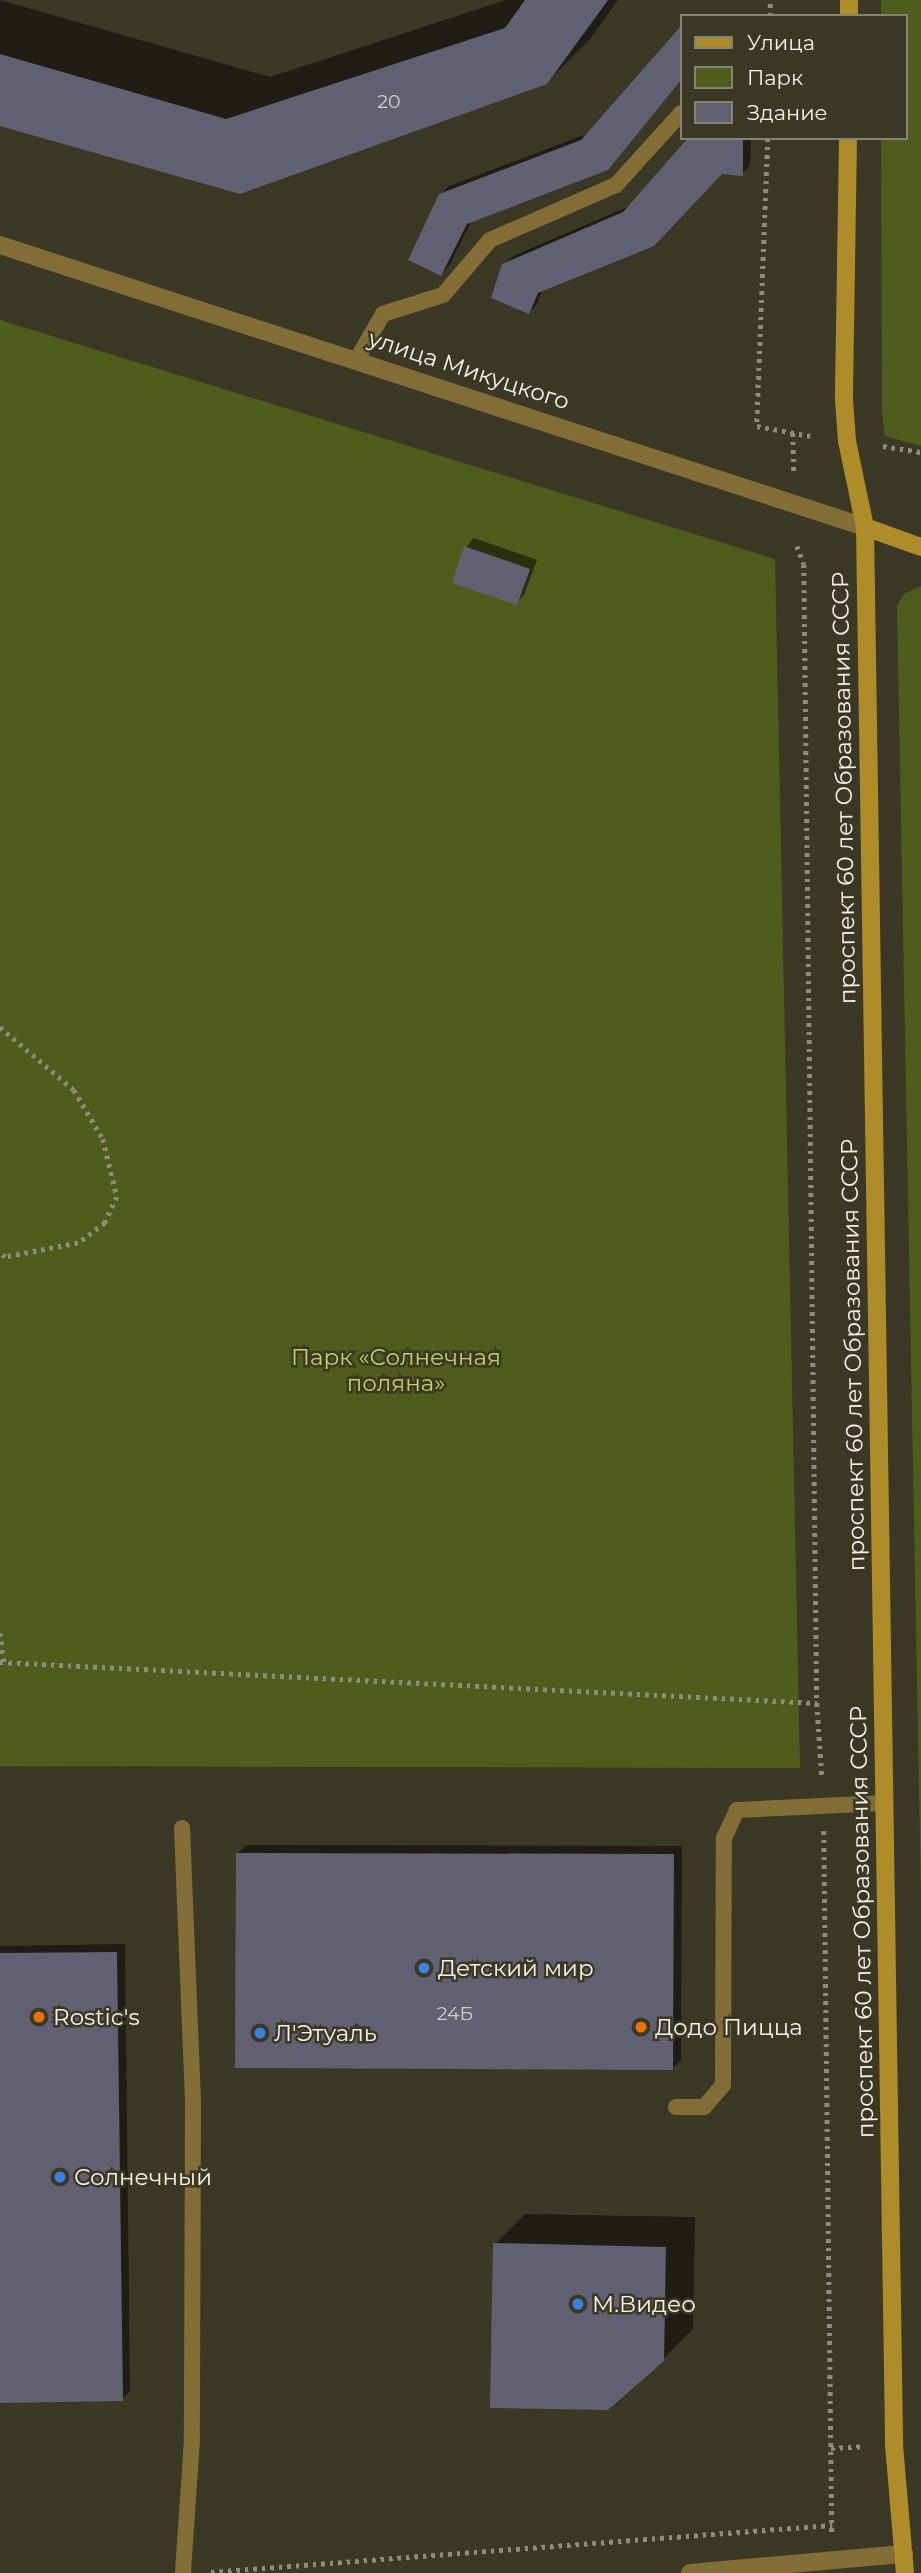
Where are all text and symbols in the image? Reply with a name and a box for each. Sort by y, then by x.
legend [680,14,907,140]
text: Улица [747,30,815,55]
text: Парк [747,65,803,90]
house number: 20 [377,91,401,113]
text: Здание [747,100,828,125]
street label: улица Микуцкого [365,324,573,416]
street label: проспект 60 лет Образования СССР [826,572,862,1004]
street label: проспект 60 лет Образования СССР [835,1139,871,1571]
park label: Парк «Солнечная поляна» [291,1343,501,1397]
street label: проспект 60 лет Образования СССР [844,1706,880,2138]
place label: Детский мир [438,1954,594,1982]
marker: Детский мир [416,1960,432,1976]
place label: Rostic's [53,2003,140,2031]
house number: 24Б [437,2003,473,2025]
marker: Rostic's [31,2009,47,2025]
place label: Додо Пицца [655,2013,803,2041]
place label: Л'Этуаль [274,2019,377,2047]
marker: Додо Пицца [633,2019,649,2035]
marker: Л'Этуаль [252,2025,268,2041]
place label: Солнечный [74,2163,212,2191]
marker: Солнечный [52,2169,68,2185]
place label: М.Видео [592,2290,696,2318]
marker: М.Видео [570,2296,586,2312]

